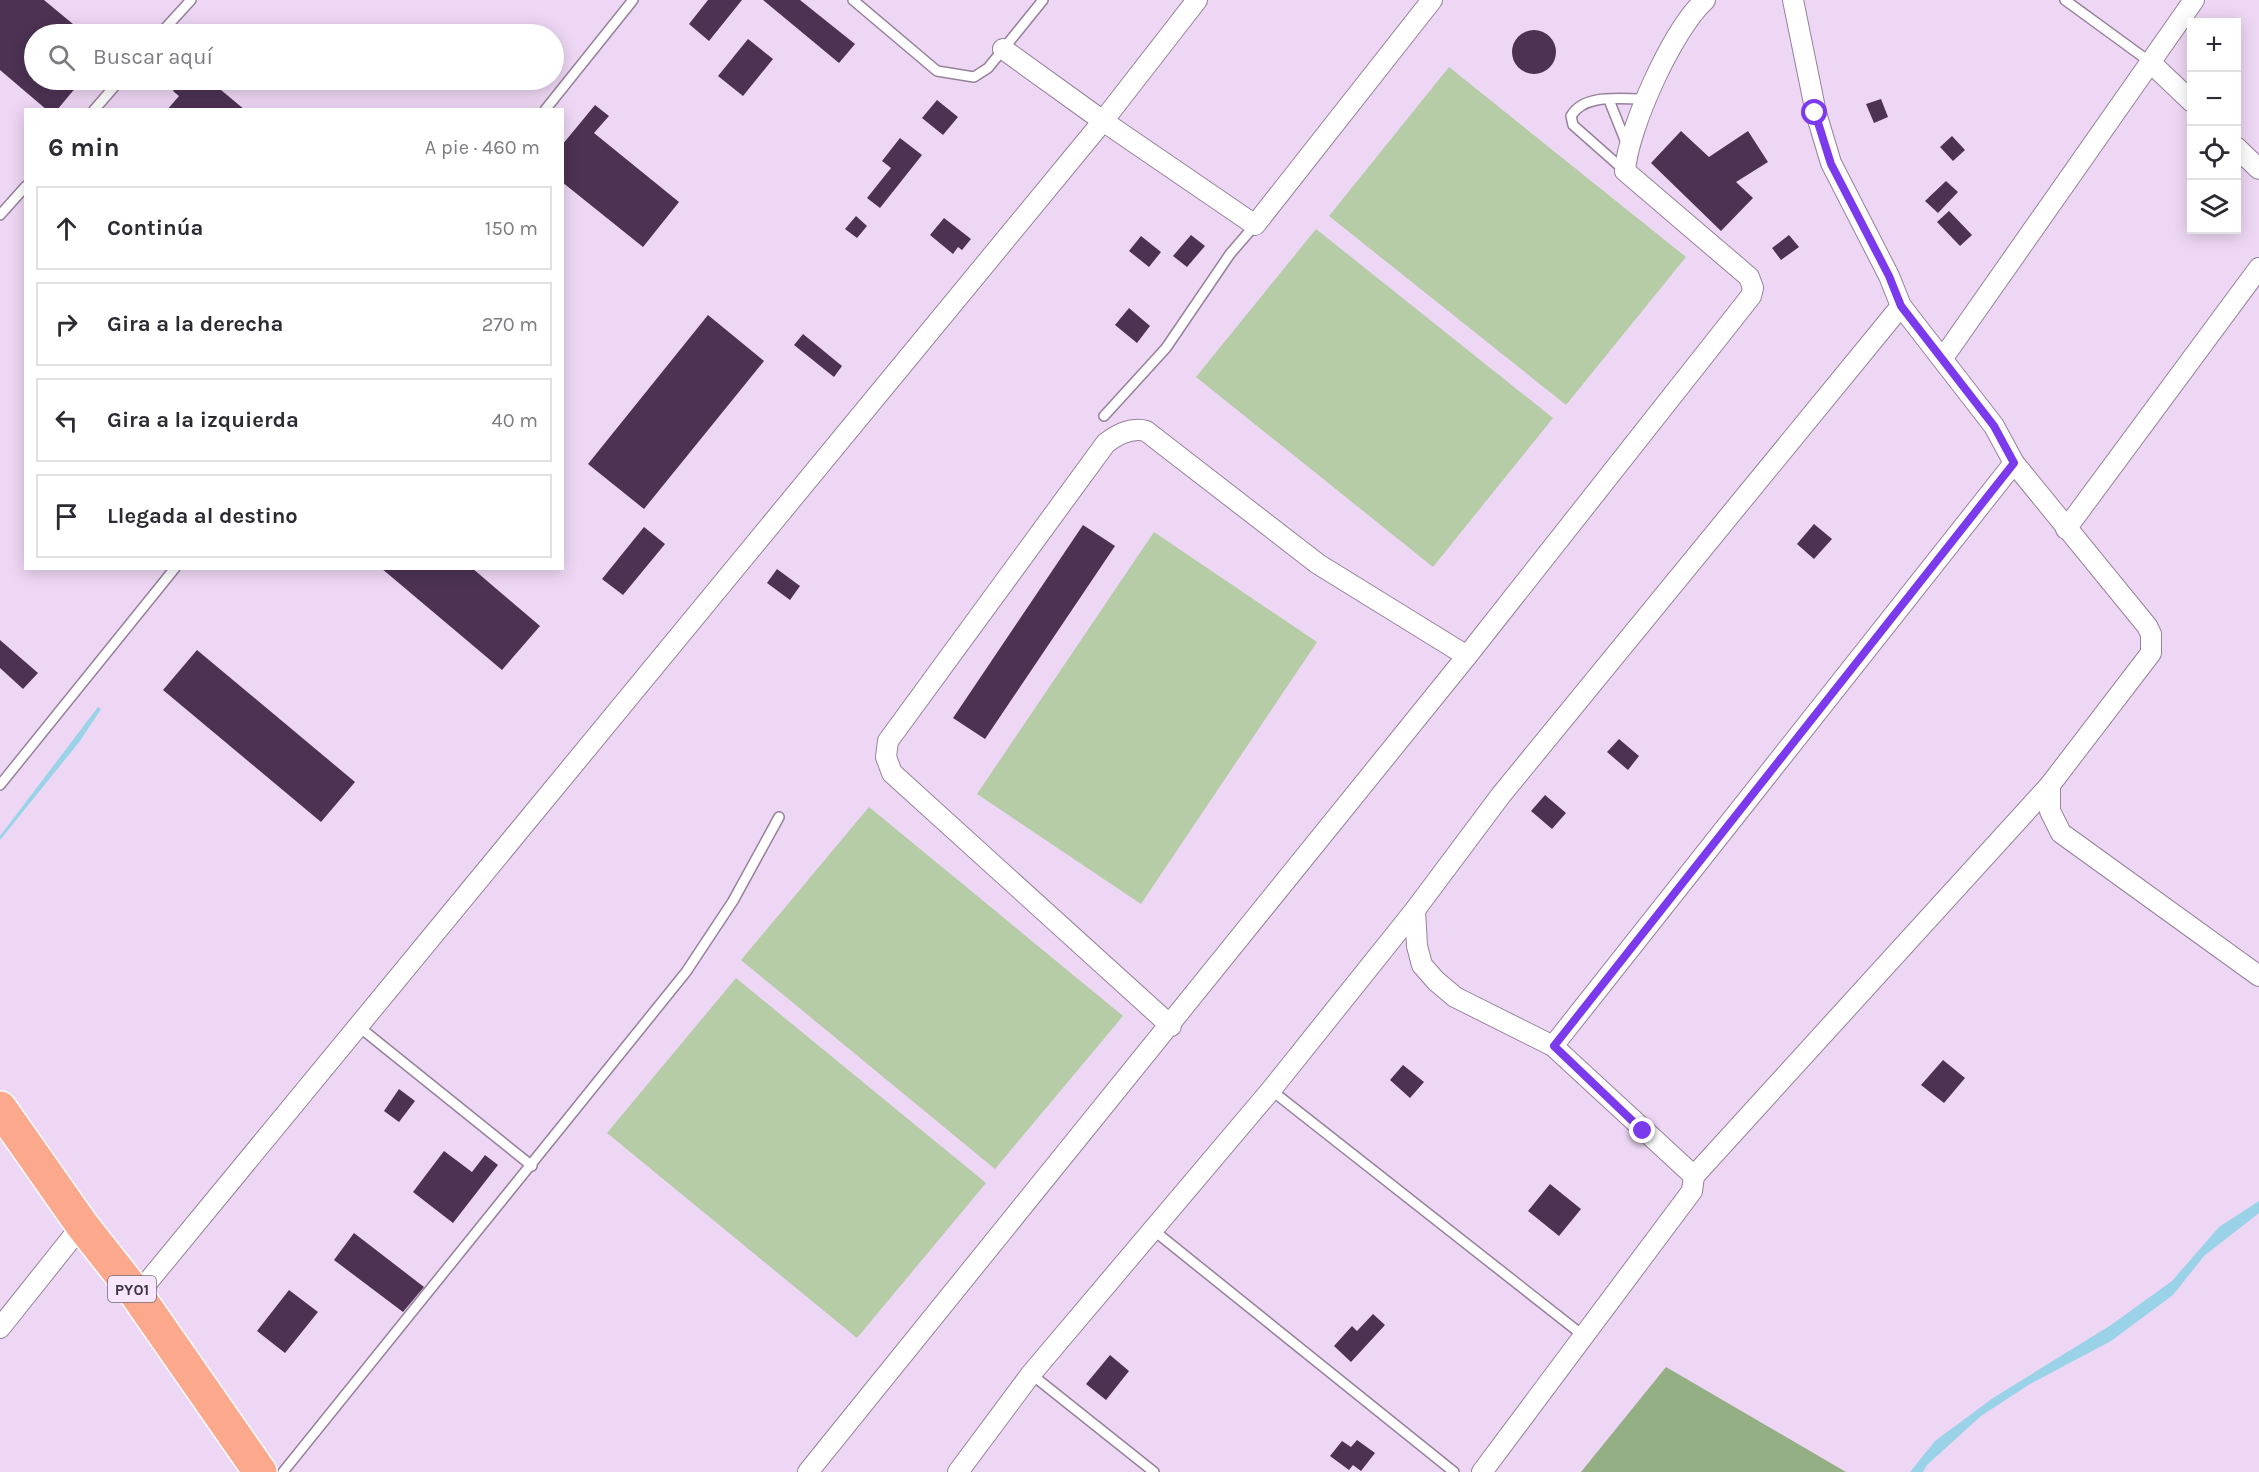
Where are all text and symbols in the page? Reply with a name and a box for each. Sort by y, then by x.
map controls [2187,18,2241,234]
button: + [2187,18,2241,72]
search box [24,24,564,90]
icon: search [45,41,78,74]
text: Buscar aquí [93,44,213,70]
button: − [2187,72,2241,126]
route start [1801,99,1827,125]
button: locate [2187,126,2241,180]
text: 6 min [48,132,120,163]
text: A pie · 460 m [425,136,540,159]
button: layers [2187,180,2241,234]
icon: ahead [50,212,83,245]
text: Continúa [107,215,203,241]
text: 150 m [485,217,538,240]
icon: right [50,308,83,341]
text: Gira a la derecha [107,311,283,337]
text: 270 m [482,313,538,336]
icon: left [50,404,83,437]
text: Gira a la izquierda [107,407,299,433]
text: 40 m [492,409,538,432]
icon: arrive [50,500,83,533]
text: Llegada al destino [107,503,298,529]
route end [1629,1117,1655,1143]
road number: PY01 [108,1276,156,1302]

